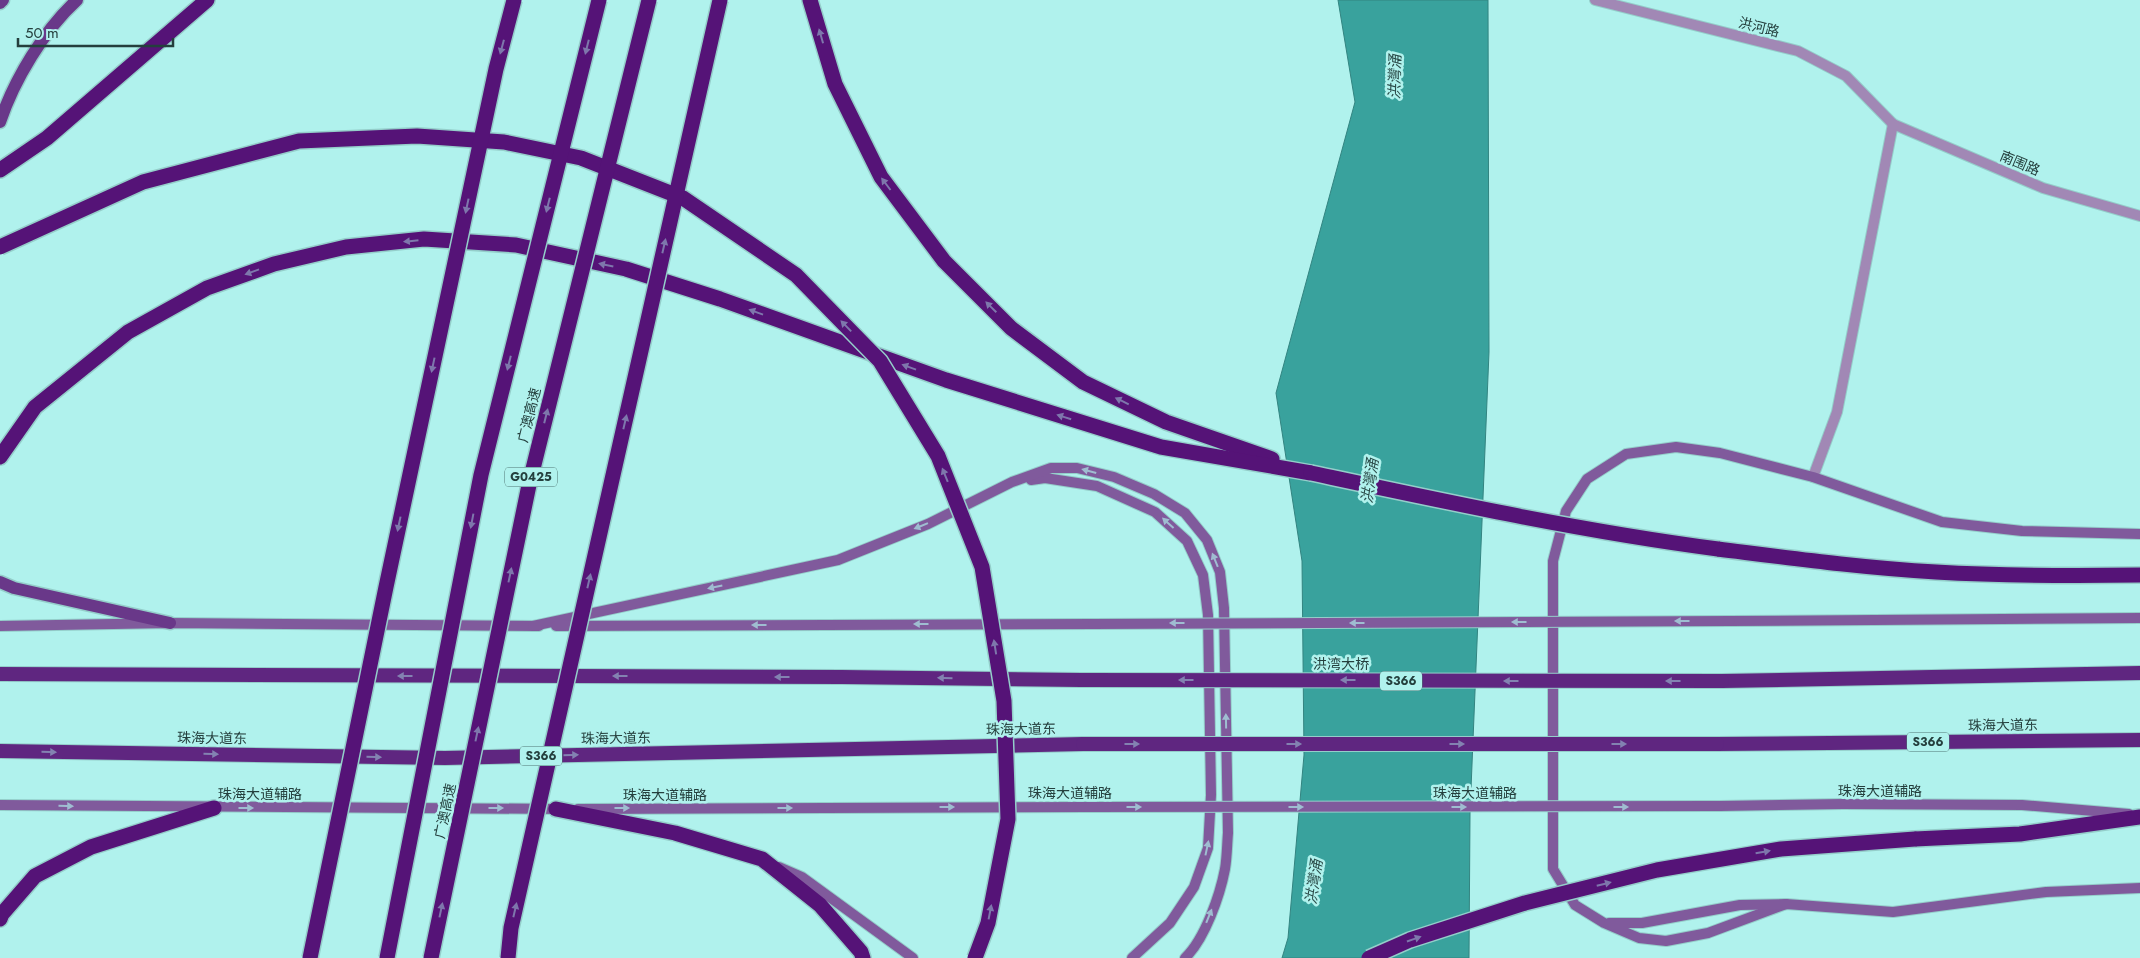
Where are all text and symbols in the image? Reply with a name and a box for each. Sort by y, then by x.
street label: 洪河路 [1736,12,1782,42]
scale bar [18,15,172,47]
text: 50 m [25,22,59,44]
one-way arrow [816,28,824,43]
one-way arrow [497,40,505,55]
one-way arrow [583,40,591,55]
water label: 洪灣涌 [1384,52,1406,100]
street label: 南围路 [1997,146,2043,180]
one-way arrow [881,177,891,191]
one-way arrow [463,198,471,213]
one-way arrow [544,198,552,213]
one-way arrow [403,237,419,245]
one-way arrow [660,239,668,254]
one-way arrow [598,260,614,268]
one-way arrow [244,268,259,276]
one-way arrow [985,302,997,314]
one-way arrow [749,308,764,315]
one-way arrow [840,321,852,333]
one-way arrow [504,355,512,370]
one-way arrow [429,357,437,372]
one-way arrow [902,363,917,370]
street label: 广澳高速 [513,385,545,445]
one-way arrow [1115,397,1129,405]
one-way arrow [542,409,550,424]
one-way arrow [1056,413,1071,421]
one-way arrow [621,415,629,430]
water label: 洪灣涌 [1356,455,1384,505]
one-way arrow [1081,467,1096,475]
road number: G0425 [505,468,557,487]
one-way arrow [941,468,949,482]
one-way arrow [467,513,475,529]
one-way arrow [395,516,403,531]
one-way arrow [1162,517,1174,529]
one-way arrow [914,523,928,531]
one-way arrow [1211,553,1219,567]
one-way arrow [506,567,514,582]
one-way arrow [585,573,593,588]
one-way arrow [708,583,723,591]
one-way arrow [1673,617,1689,625]
one-way arrow [1511,618,1527,626]
one-way arrow [1168,619,1184,627]
one-way arrow [1348,619,1364,627]
one-way arrow [913,620,929,628]
one-way arrow [751,621,767,629]
one-way arrow [991,638,999,654]
street label: 洪湾大桥 [1313,654,1369,674]
road number: S366 [1380,671,1422,690]
one-way arrow [396,672,412,680]
one-way arrow [611,672,627,680]
one-way arrow [774,673,790,681]
one-way arrow [936,674,952,682]
one-way arrow [1177,676,1193,684]
one-way arrow [1340,676,1356,684]
one-way arrow [1502,677,1518,685]
one-way arrow [1665,677,1681,685]
one-way arrow [1222,713,1230,729]
street label: 珠海大道东 [1968,714,2038,736]
street label: 珠海大道东 [986,718,1056,740]
one-way arrow [474,726,482,742]
street label: 珠海大道东 [177,727,247,749]
street label: 珠海大道东 [581,727,651,749]
road number: S366 [1907,732,1949,752]
one-way arrow [1124,740,1140,748]
one-way arrow [1286,740,1302,748]
one-way arrow [1449,740,1465,748]
one-way arrow [1611,740,1627,748]
road number: S366 [520,746,562,766]
one-way arrow [41,748,57,756]
one-way arrow [203,750,219,758]
one-way arrow [563,751,579,759]
one-way arrow [366,753,382,761]
street label: 珠海大道辅路 [1838,781,1922,801]
street label: 广澳高速 [429,782,461,840]
street label: 珠海大道辅路 [1028,783,1112,803]
street label: 珠海大道辅路 [1433,783,1517,803]
street label: 珠海大道辅路 [218,784,302,804]
street label: 珠海大道辅路 [623,785,707,805]
one-way arrow [58,802,74,810]
one-way arrow [940,803,956,811]
one-way arrow [1126,803,1142,811]
one-way arrow [1288,803,1304,811]
one-way arrow [1451,803,1467,811]
one-way arrow [1613,803,1629,811]
one-way arrow [238,804,254,812]
one-way arrow [488,804,504,812]
one-way arrow [615,804,631,812]
one-way arrow [777,804,793,812]
one-way arrow [1203,841,1211,856]
one-way arrow [1755,848,1771,856]
water label: 洪灣涌 [1300,856,1328,906]
one-way arrow [1596,879,1611,887]
one-way arrow [511,902,519,917]
one-way arrow [437,903,445,918]
one-way arrow [986,904,994,919]
one-way arrow [1206,909,1214,923]
one-way arrow [1407,935,1422,943]

